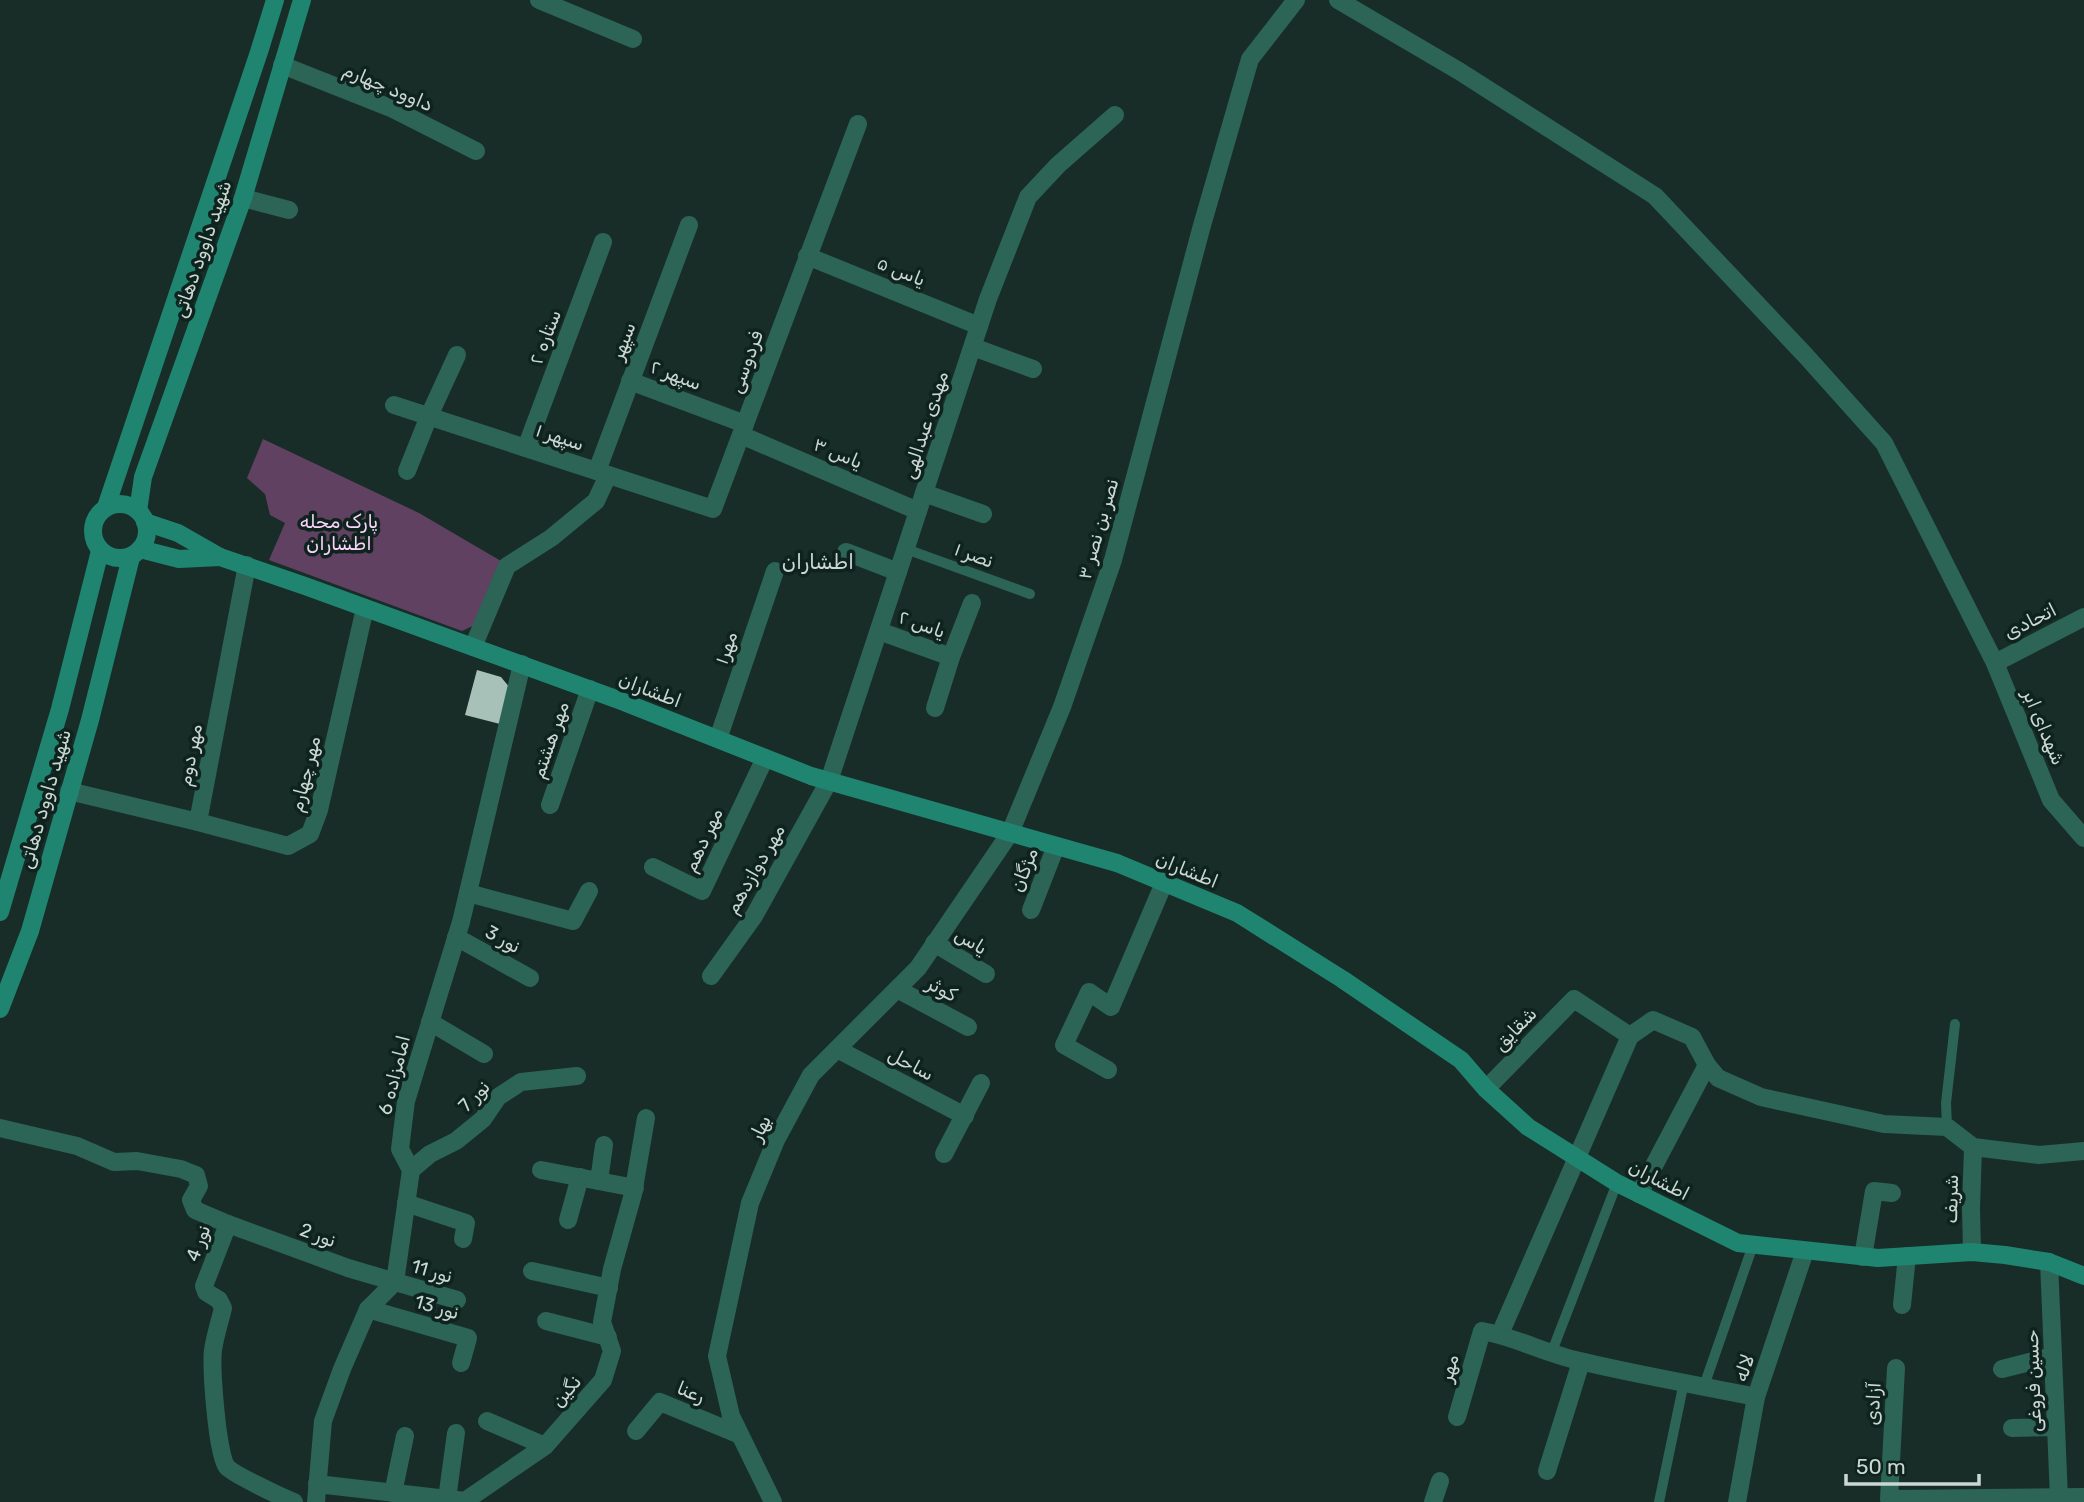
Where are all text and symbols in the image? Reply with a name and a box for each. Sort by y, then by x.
street label: داوود چهارم [339,58,436,117]
street label: شهید داوود دهاتی [168,177,236,321]
street label: یاس ۵ [873,251,929,291]
street label: ستاره ۲ [524,306,566,368]
street label: سپهر [605,319,643,365]
street label: فردوسی [724,328,768,396]
street label: سپهر ۲ [647,355,705,397]
street label: مهدی عبدالهی [897,368,953,482]
street label: سپهر ۱ [532,418,587,457]
street label: یاس ۳ [810,432,866,474]
street label: نصر بن نصر ۳ [1073,476,1123,582]
park label: پارک محله اطشاران [300,510,378,555]
street label: نصر ۱ [951,537,997,573]
district label: اطشاران [782,549,854,574]
street label: اتحادی [2000,598,2060,644]
street label: یاس ۲ [896,605,948,643]
street label: مهر۱ [710,629,742,667]
street label: اطشاران [615,668,685,712]
street label: شهدای ابر [2017,685,2070,768]
street label: مهر هشتم [526,699,575,782]
street label: مهر دوم [173,722,208,788]
street label: شهید داوود دهاتی [14,727,76,871]
street label: مهر چهارم [284,734,326,815]
street label: مهر دهم [678,804,729,876]
street label: مهر دوازدهم [720,820,791,918]
street label: مژگان [1005,845,1043,895]
street label: اطشاران [1152,847,1222,893]
street label: نور 3 [481,920,525,958]
street label: یاس [951,922,991,960]
street label: کوثر [922,971,961,1007]
street label: شقایق [1489,1002,1541,1056]
street label: امامزاده 6 [373,1033,415,1117]
street label: ساحل [884,1042,938,1086]
street label: نور 7 [453,1075,495,1117]
street label: بهار [744,1111,776,1146]
street label: اطشاران [1625,1155,1693,1205]
street label: شریف [1939,1174,1963,1224]
street label: نور 2 [297,1218,339,1252]
street label: نور 4 [181,1221,215,1265]
street label: نور 11 [409,1254,455,1288]
street label: نور 13 [412,1290,462,1324]
street label: حسین فروغی [2020,1329,2046,1433]
street label: لاله [1729,1351,1759,1385]
street label: مهر [1434,1352,1464,1385]
street label: نگین [546,1370,586,1412]
street label: رعنا [674,1376,708,1408]
street label: آزادی [1860,1381,1886,1426]
scale bar [1846,1442,1979,1486]
text: 50 m [1856,1454,1906,1479]

